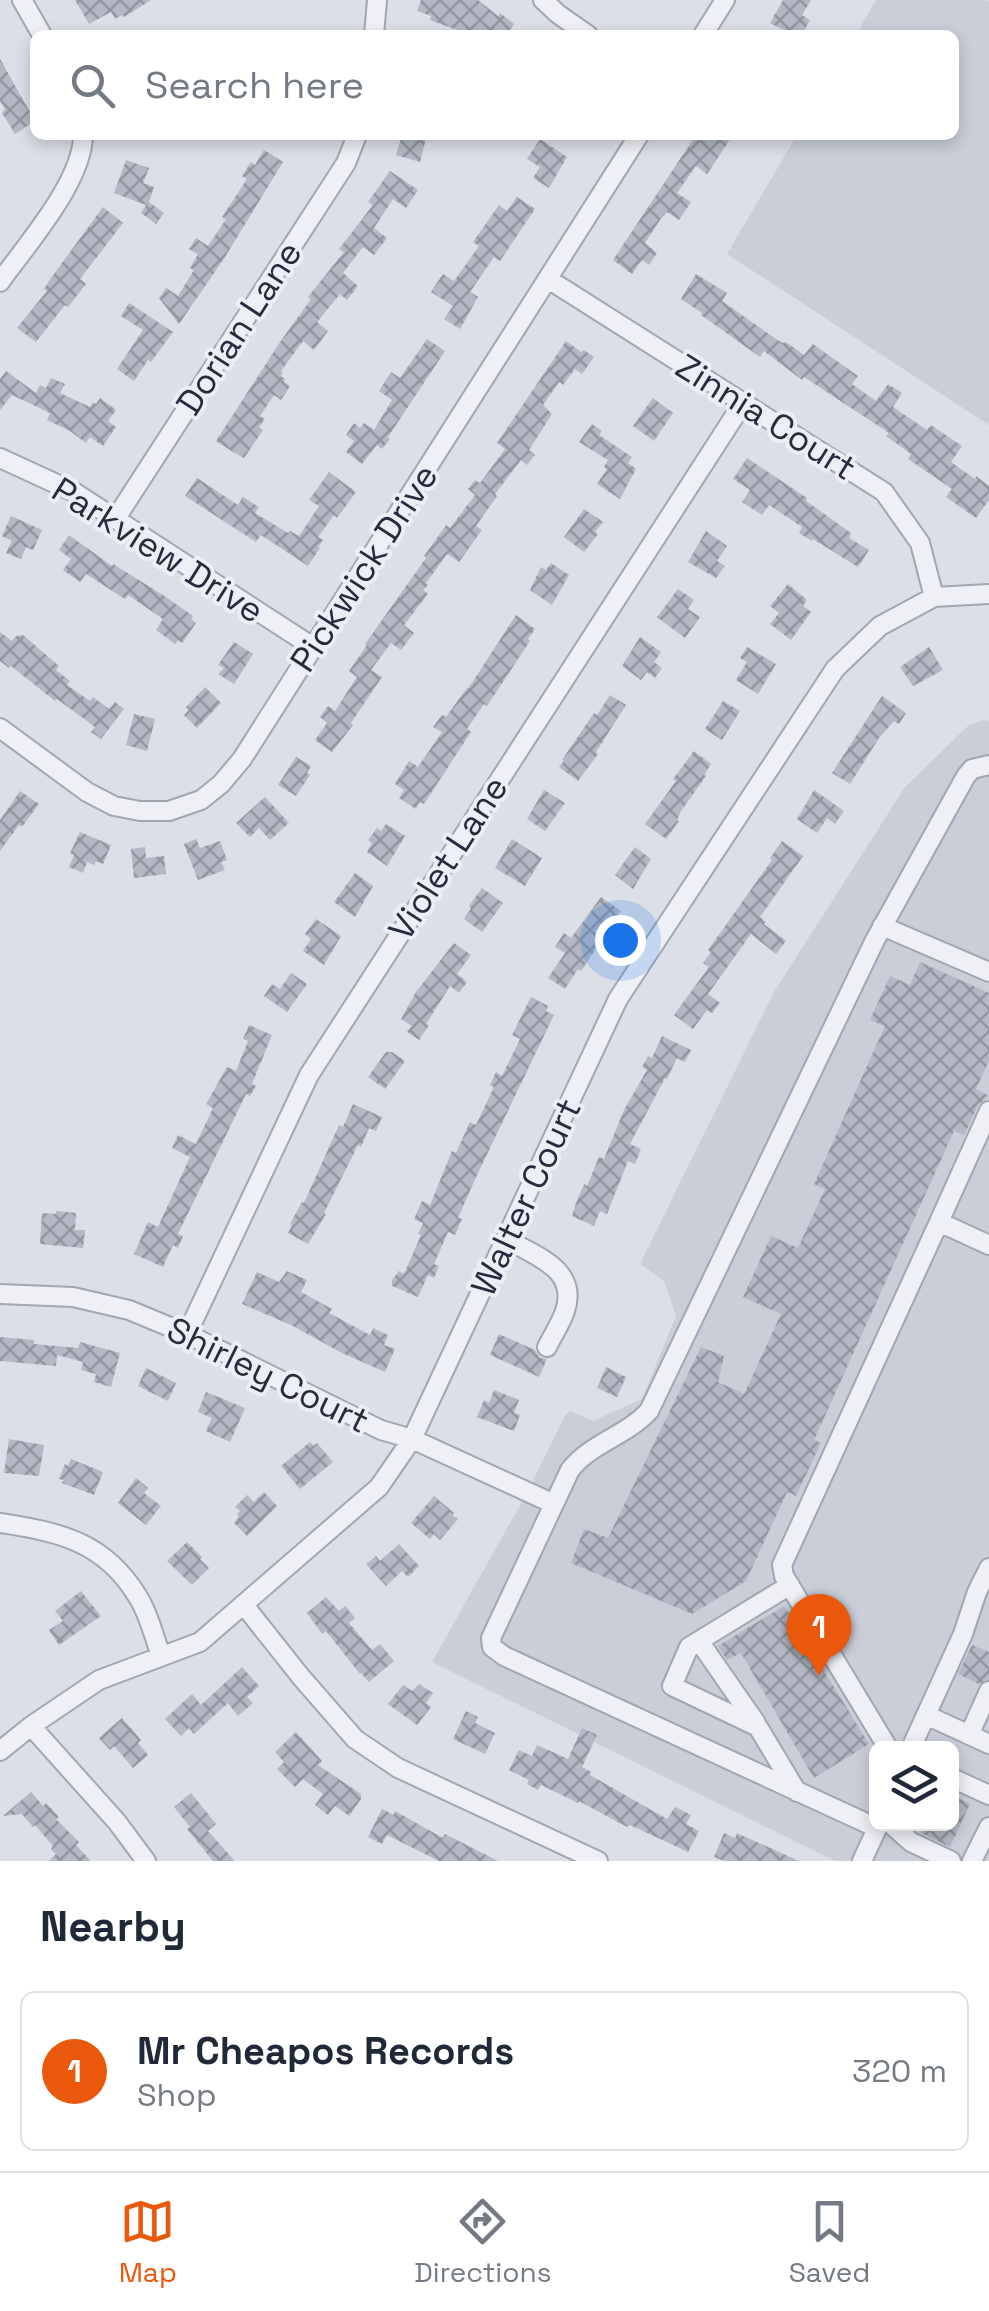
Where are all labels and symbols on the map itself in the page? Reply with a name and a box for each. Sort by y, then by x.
street label: Dorian Lane [166,233,312,423]
street label: Zinnia Court [668,344,864,490]
street label: Pickwick Drive [281,456,447,680]
street label: Parkview Drive [44,467,272,633]
street label: Violet Lane [379,768,517,948]
your location [595,915,646,966]
street label: Walter Court [461,1092,591,1302]
street label: Shirley Court [160,1307,376,1443]
pin: 1 [786,1594,852,1676]

